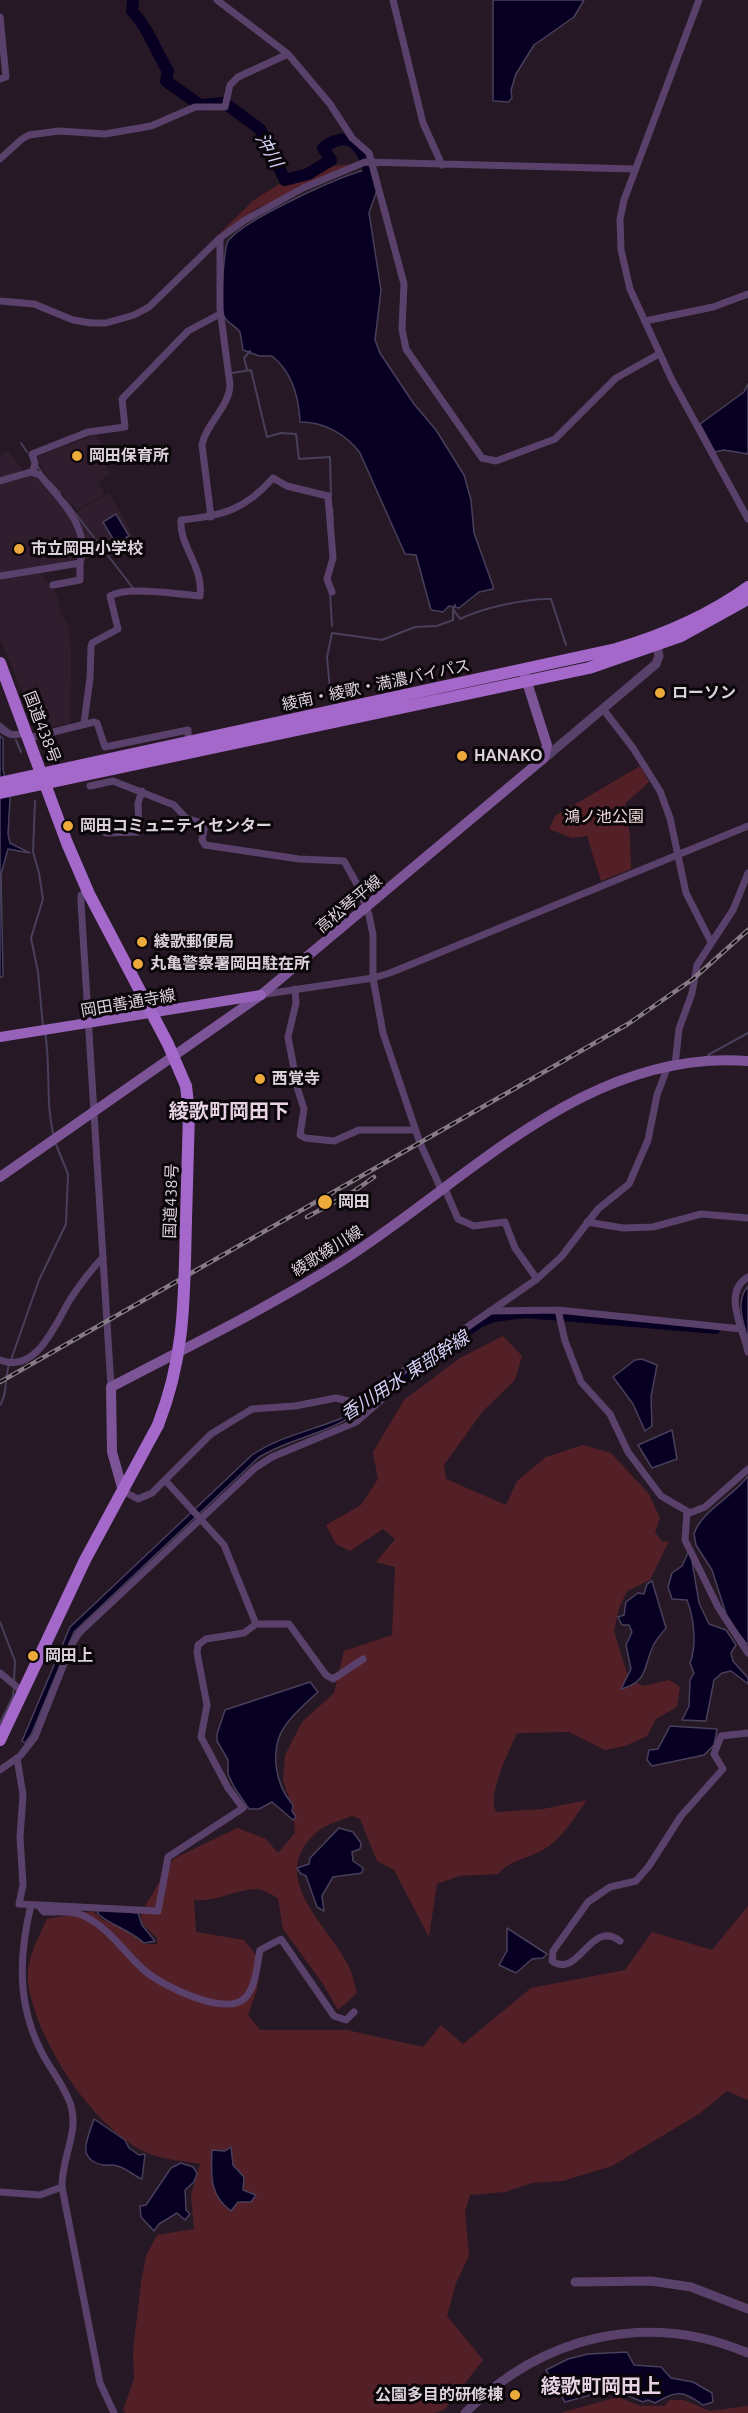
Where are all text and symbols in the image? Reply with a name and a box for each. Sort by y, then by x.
water label: 沖川 [251,129,287,171]
place label: 岡田保育所 [89,446,169,466]
marker: 岡田保育所 [70,449,84,463]
place label: 市立岡田小学校 [31,539,143,559]
marker: 市立岡田小学校 [12,542,26,556]
street label: 綾南・綾歌・満濃バイパス [280,656,472,714]
place label: ローソン [672,683,736,703]
marker: ローソン [653,686,667,700]
street label: 国道438号 [20,689,64,765]
place label: HANAKO [474,746,542,766]
marker: HANAKO [455,749,469,763]
park label: 鴻ノ池公園 [564,807,644,827]
place label: 岡田コミュニティセンター [80,816,272,836]
marker: 岡田コミュニティセンター [61,819,75,833]
street label: 高松琴平線 [312,871,386,937]
place label: 綾歌郵便局 [154,932,234,952]
marker: 綾歌郵便局 [135,935,149,949]
place label: 丸亀警察署岡田駐在所 [150,954,310,974]
marker: 丸亀警察署岡田駐在所 [131,957,145,971]
street label: 岡田善通寺線 [79,985,177,1021]
place label: 西覚寺 [272,1069,320,1089]
marker: 西覚寺 [253,1072,267,1086]
district label: 綾歌町岡田下 [169,1099,289,1123]
street label: 国道438号 [160,1163,182,1239]
place label: 岡田 [338,1192,370,1212]
marker: 岡田 [316,1193,334,1211]
street label: 綾歌綾川線 [288,1222,366,1280]
water label: 香川用水 東部幹線 [337,1327,473,1425]
place label: 岡田上 [45,1646,93,1666]
marker: 岡田上 [26,1649,40,1663]
district label: 綾歌町岡田上 [541,2374,661,2398]
place label: 公園多目的研修棟 [375,2385,503,2405]
marker: 公園多目的研修棟 [508,2388,522,2402]

